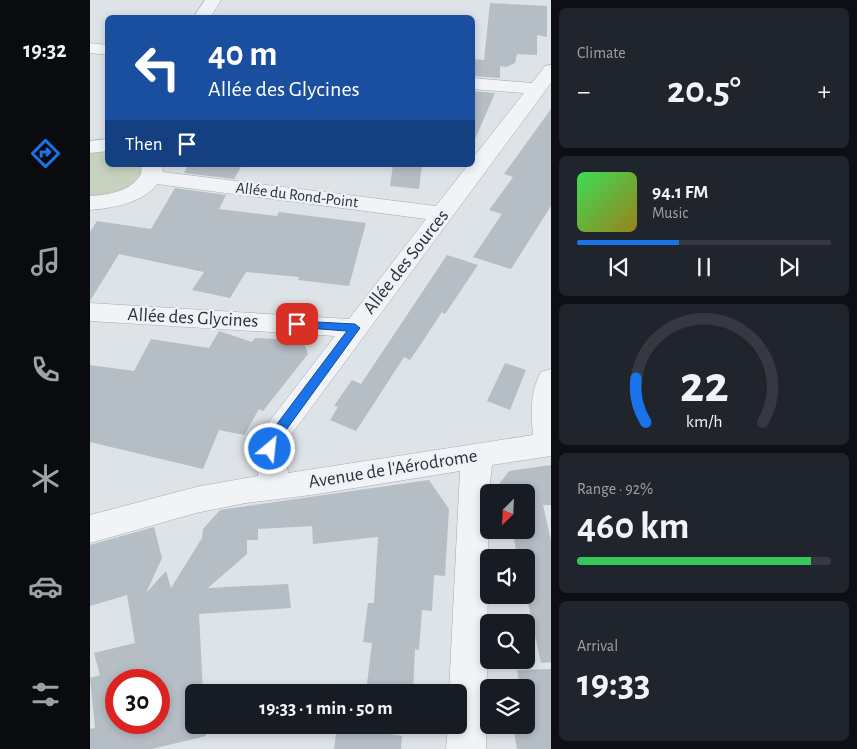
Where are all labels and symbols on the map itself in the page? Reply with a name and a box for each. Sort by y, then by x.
street label: Allée du Rond-Point [235,180,359,210]
street label: Allée des Sources [360,206,452,318]
pin [276,303,318,345]
street label: Allée des Glycines [127,305,259,331]
position arrow [243,422,295,474]
street label: Avenue de l'Aérodrome [307,446,479,492]
north arrow [480,484,535,539]
speed limit sign: 30 [105,669,170,734]

